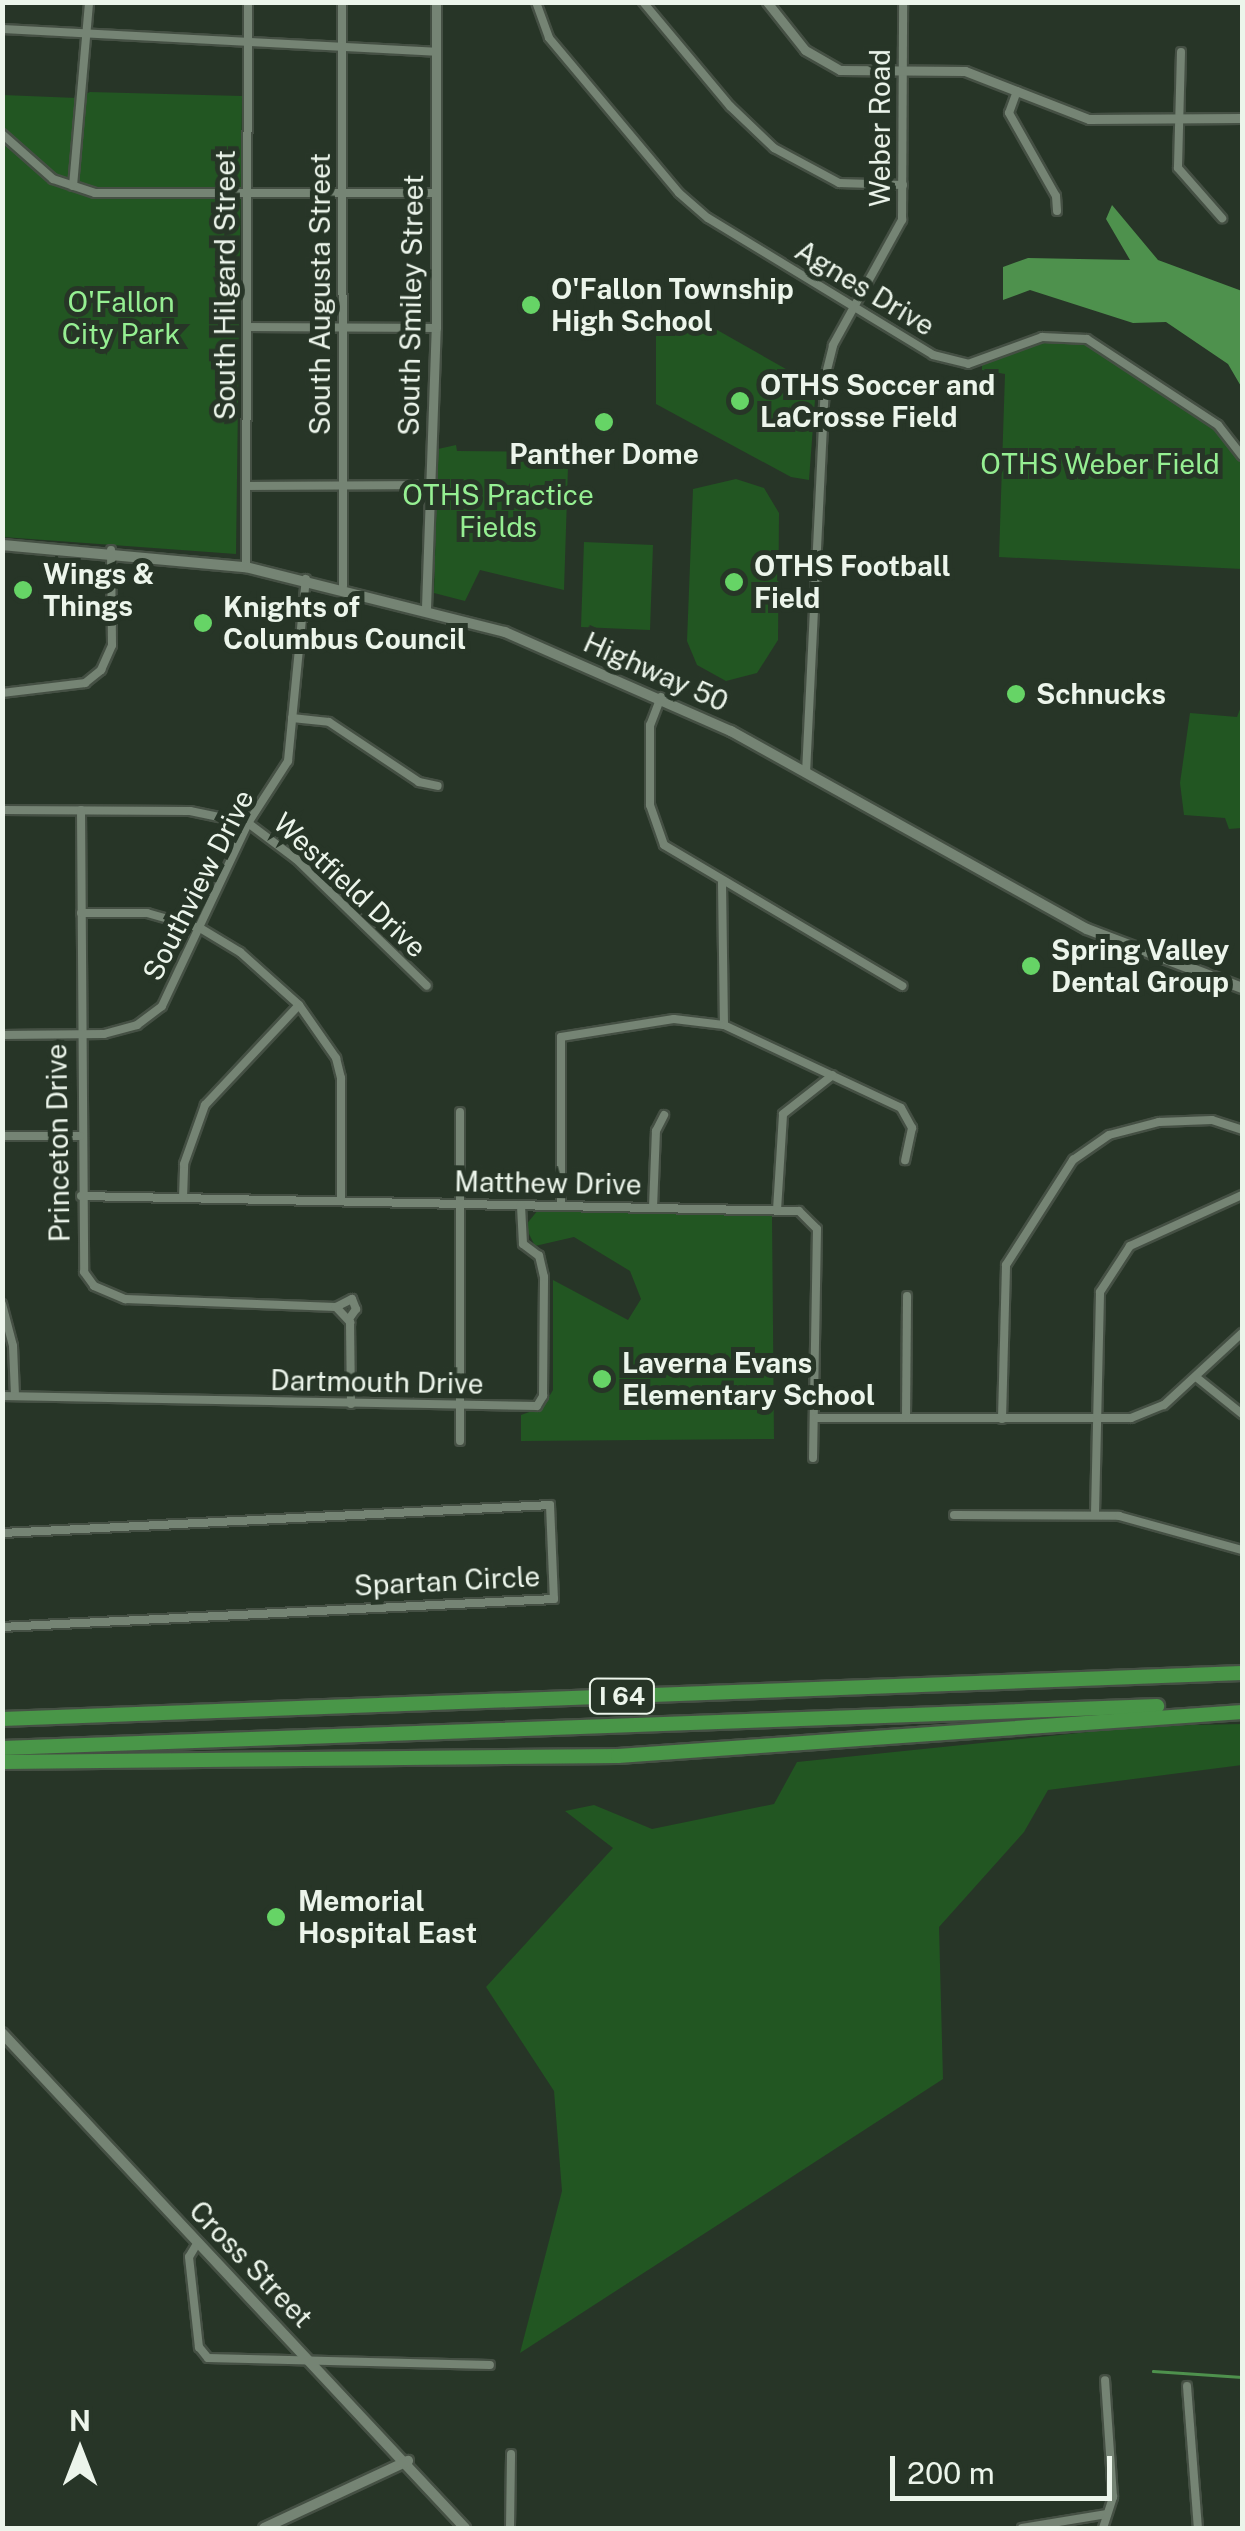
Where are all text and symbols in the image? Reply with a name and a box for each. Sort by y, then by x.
street label: Weber Road [863,49,897,207]
street label: South Hilgard Street [208,150,242,420]
street label: South Augusta Street [303,153,337,435]
street label: South Smiley Street [392,174,430,436]
street label: Agnes Drive [789,233,941,343]
place label: O'Fallon Township High School [551,272,794,338]
park label: O'Fallon City Park [62,285,180,351]
marker: O'Fallon Township High School [520,294,542,316]
place label: OTHS Soccer and LaCrosse Field [760,368,995,434]
marker: OTHS Soccer and LaCrosse Field [729,390,751,412]
marker: Panther Dome [593,411,615,433]
place label: Panther Dome [509,437,699,471]
park label: OTHS Weber Field [980,447,1220,481]
park label: OTHS Practice Fields [402,478,594,544]
place label: OTHS Football Field [754,549,951,615]
place label: Wings & Things [43,557,155,623]
marker: OTHS Football Field [723,571,745,593]
marker: Wings & Things [12,579,34,601]
place label: Knights of Columbus Council [223,590,466,656]
marker: Knights of Columbus Council [192,612,214,634]
street label: Highway 50 [578,625,734,719]
place label: Schnucks [1036,677,1166,711]
marker: Schnucks [1005,683,1027,705]
street label: Southview Drive [135,784,261,986]
street label: Westfield Drive [267,806,433,964]
place label: Spring Valley Dental Group [1051,933,1230,999]
marker: Spring Valley Dental Group [1020,955,1042,977]
street label: Princeton Drive [39,1043,77,1243]
street label: Matthew Drive [454,1165,642,1201]
place label: Laverna Evans Elementary School [622,1346,875,1412]
street label: Dartmouth Drive [270,1363,484,1401]
marker: Laverna Evans Elementary School [591,1368,613,1390]
street label: Spartan Circle [353,1559,541,1603]
road number: I 64 [587,1676,657,1716]
place label: Memorial Hospital East [298,1884,477,1950]
marker: Memorial Hospital East [263,1904,289,1930]
street label: Cross Street [182,2194,320,2334]
north arrow [30,2401,130,2501]
text: N [69,2404,91,2437]
scale bar [895,2436,1118,2498]
text: 200 m [907,2455,995,2491]

